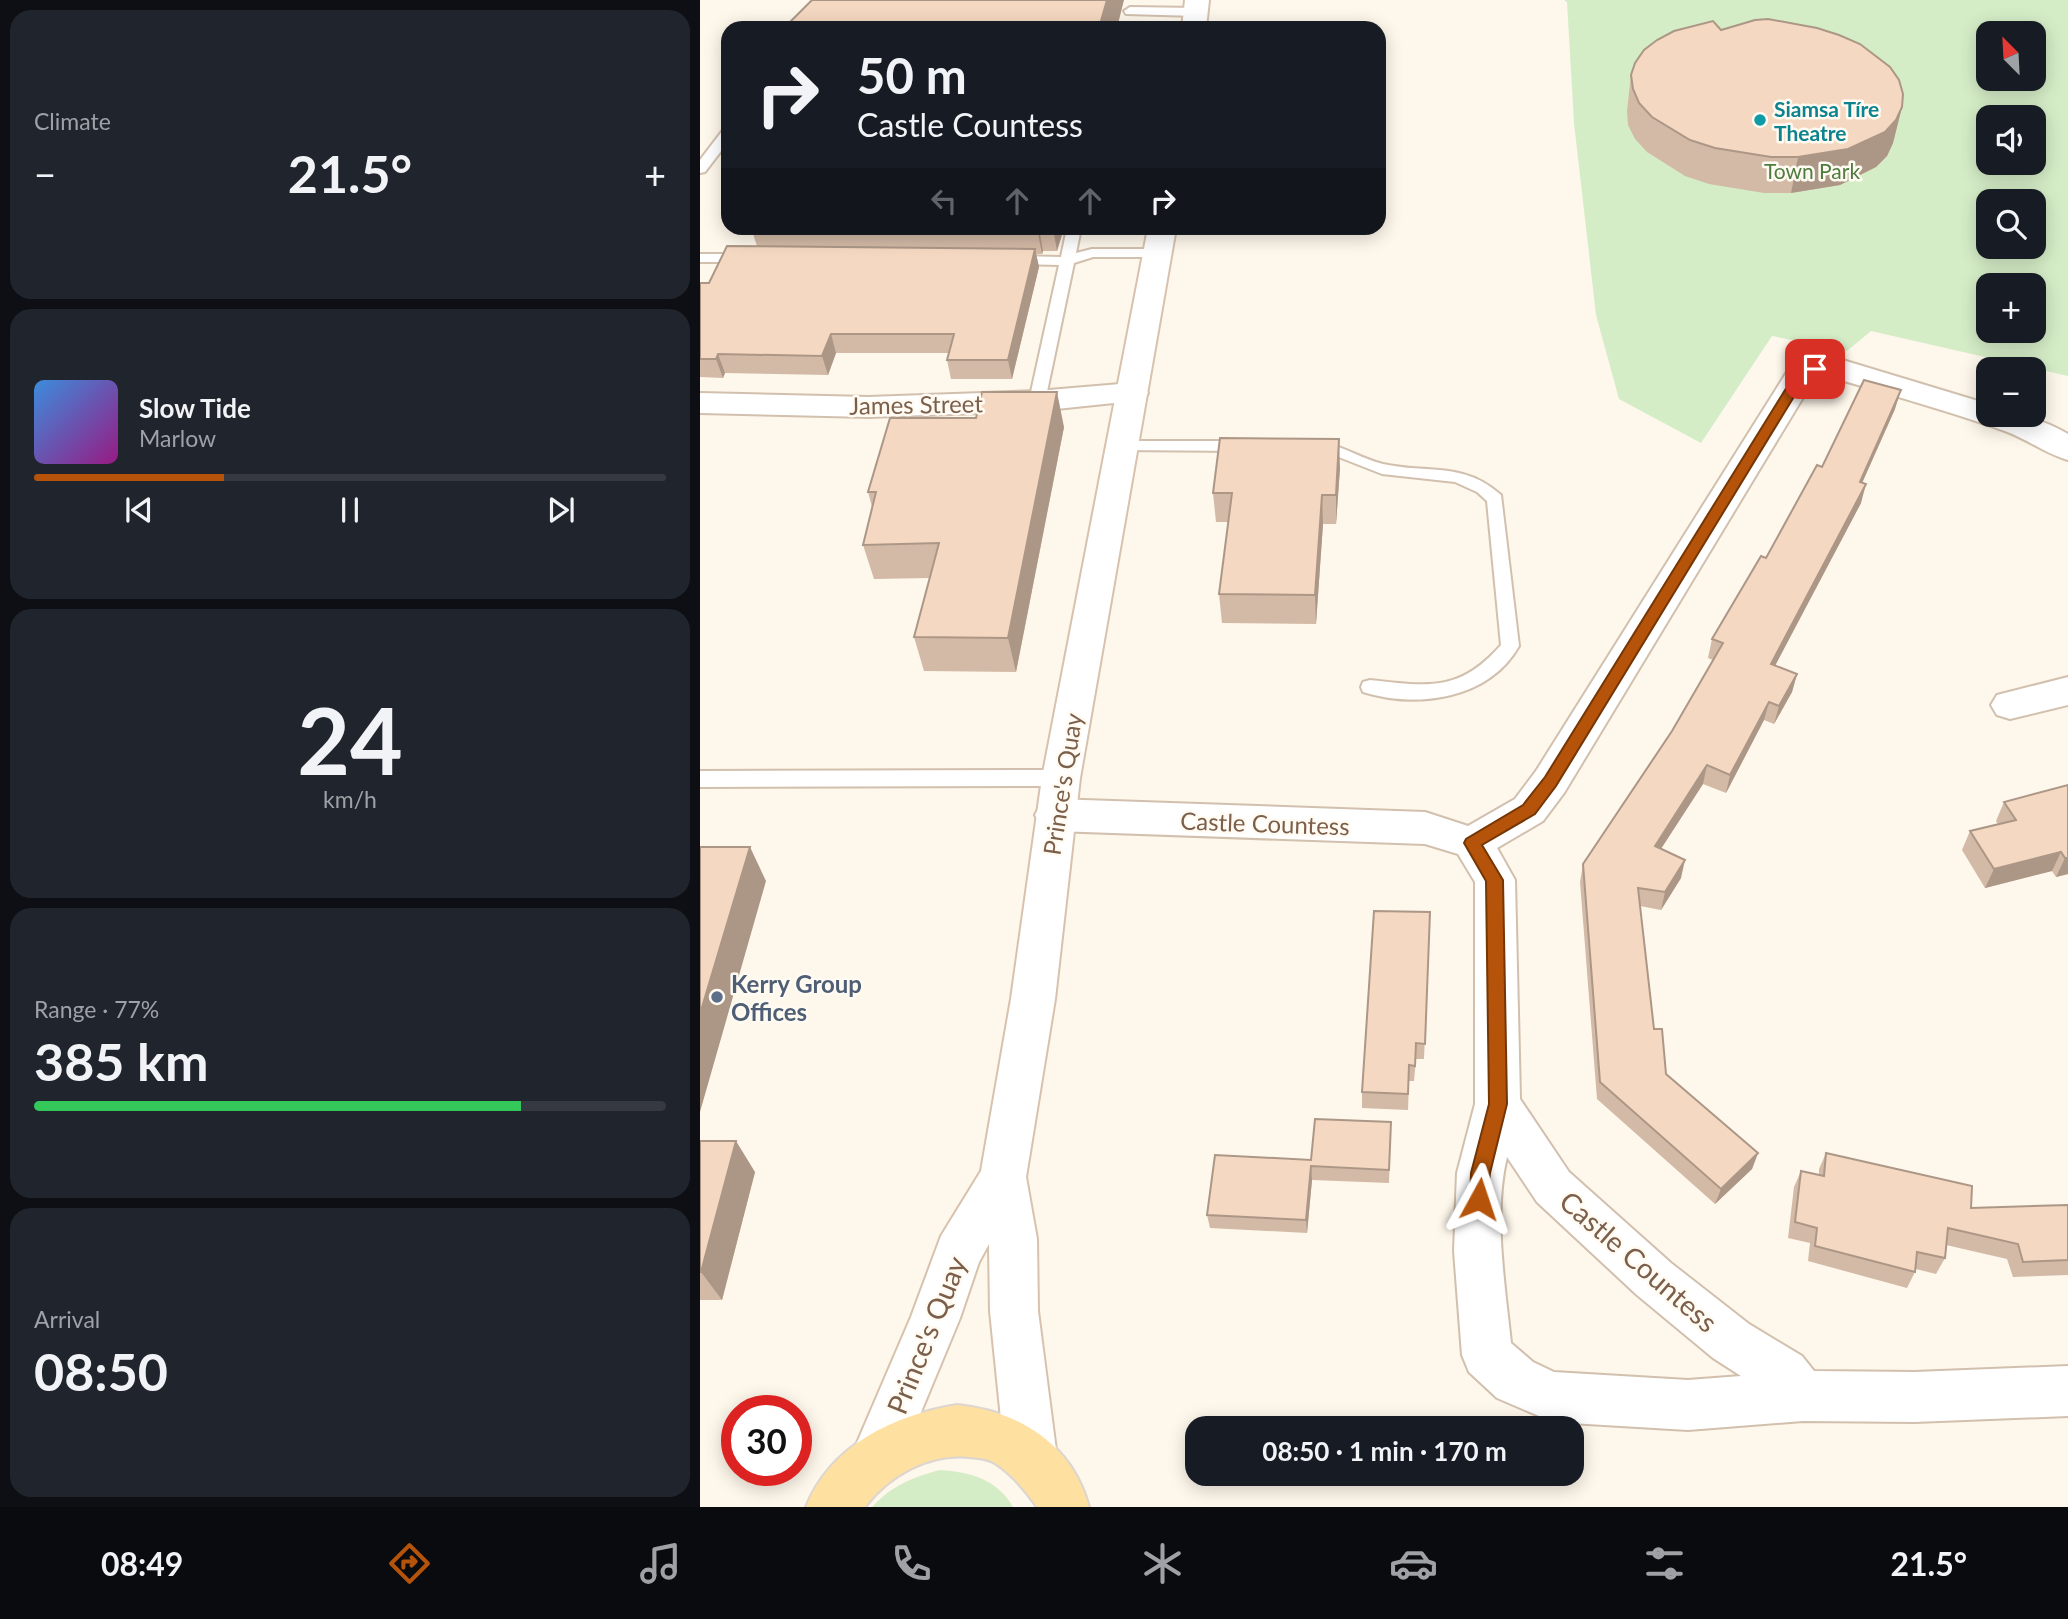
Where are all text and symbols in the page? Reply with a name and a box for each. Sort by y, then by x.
north arrow [1976,21,2046,91]
map controls [1976,21,2046,427]
text: 50 m [857,46,967,104]
icon: right [742,49,833,140]
place label: Siamsa Tíre Theatre [1774,96,1879,145]
text: Castle Countess [857,105,1083,144]
button: sound [1976,105,2046,175]
text: Climate [34,107,111,135]
marker: Siamsa Tíre Theatre [1752,112,1768,128]
text: 21.5° [288,142,412,204]
text: − [34,151,56,197]
text: + [644,151,666,197]
park label: Town Park [1764,158,1860,183]
icon: left [925,182,963,220]
icon: ahead [998,182,1036,220]
icon: ahead [1071,182,1109,220]
icon: right [1144,182,1182,220]
button: search [1976,189,2046,259]
button: + [1976,273,2046,343]
pin [1785,339,1845,399]
icon: arrive [1796,350,1834,388]
button: − [1976,357,2046,427]
street label: James Street [849,388,984,420]
text: Slow Tide [139,392,251,424]
text: Marlow [139,424,216,452]
icon: previous [120,491,158,529]
icon: pause [331,491,369,529]
icon: next [542,491,580,529]
text: 24 [297,685,403,794]
street label: Prince's Quay [1036,710,1088,857]
text: km/h [323,785,377,813]
street label: Castle Countess [1180,806,1350,840]
place label: Kerry Group Offices [731,969,862,1026]
marker: Kerry Group Offices [709,989,725,1005]
text: Range · 77% [34,995,159,1023]
text: 385 km [34,1030,208,1092]
position arrow [1442,1162,1516,1236]
street label: Castle Countess [1553,1183,1725,1339]
street label: Prince's Quay [879,1251,973,1419]
text: Arrival [34,1305,100,1333]
text: 08:50 [34,1340,168,1402]
speed limit sign: 30 [721,1395,812,1486]
text: 08:50 · 1 min · 170 m [1262,1435,1507,1467]
icon: directions [385,1539,434,1588]
icon: music [636,1539,685,1588]
icon: phone [887,1539,936,1588]
icon: climate [1138,1539,1187,1588]
icon: car [1389,1539,1438,1588]
icon: filters [1640,1539,1689,1588]
text: 08:49 [101,1544,183,1583]
text: 21.5° [1890,1544,1967,1583]

